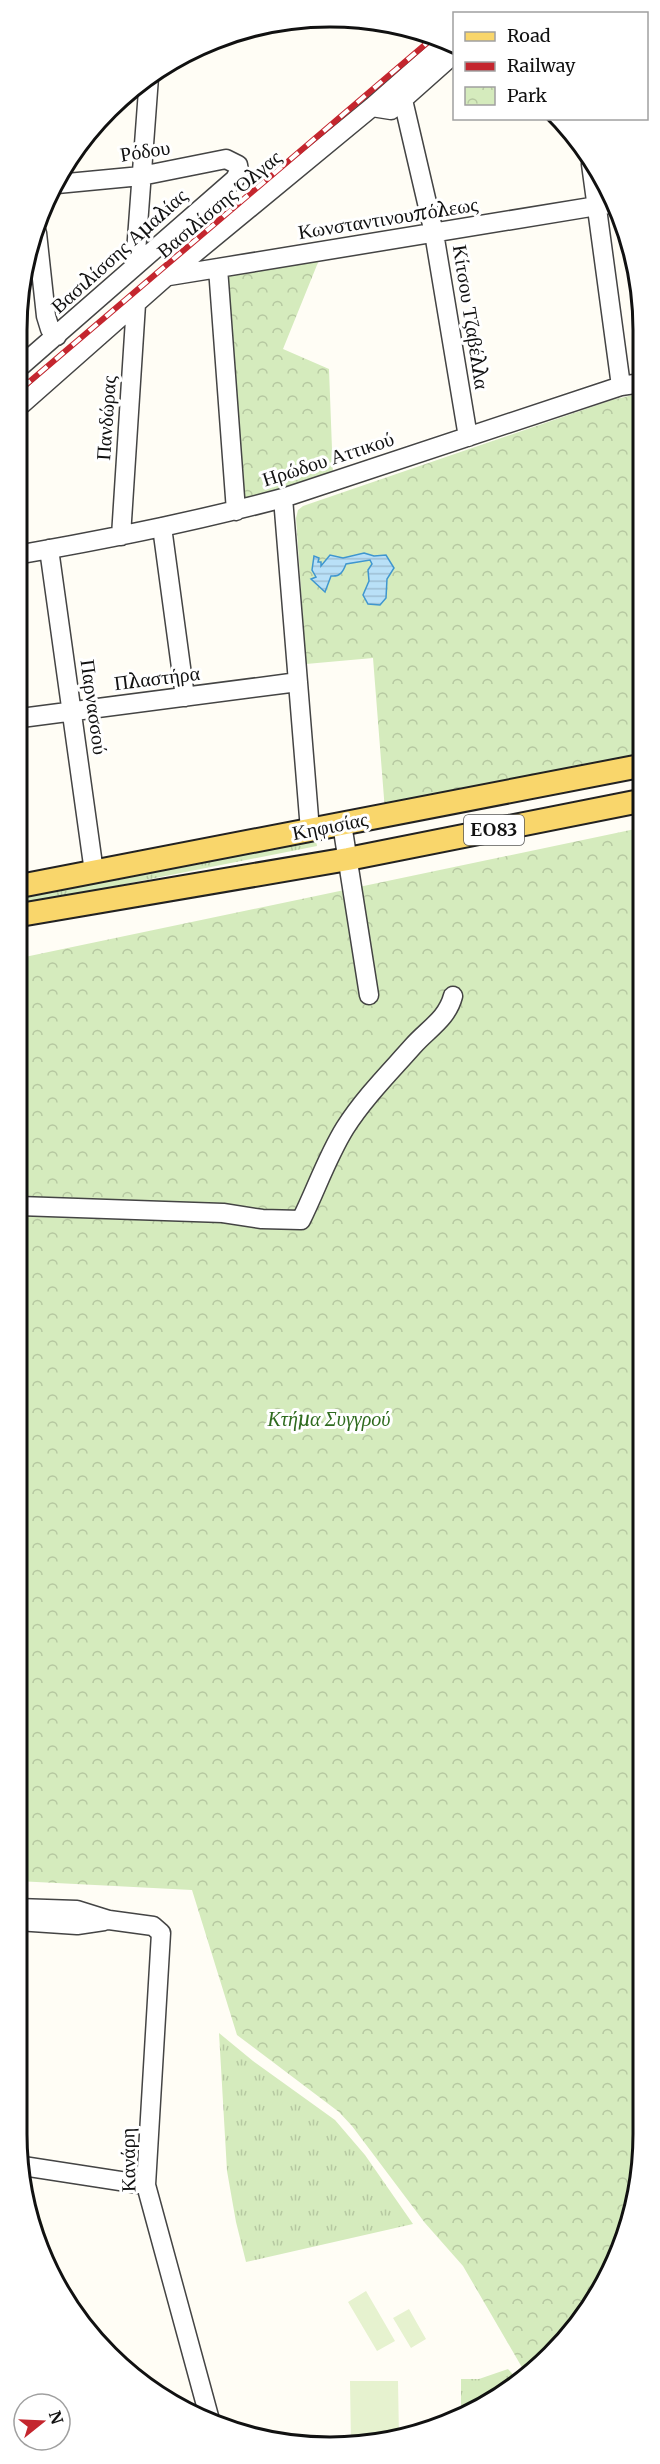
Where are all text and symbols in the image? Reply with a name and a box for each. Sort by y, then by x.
legend [453,12,648,120]
text: Road [507,24,551,47]
text: Railway [507,54,576,77]
text: Park [507,84,548,107]
street label: Ρόδου [118,134,172,167]
street label: Βασιλίσσης Όλγας [151,144,286,263]
street label: Βασιλίσσης Αμαλίας [45,183,192,318]
street label: Κωνσταντινουπόλεως [296,191,480,244]
street label: Κίτσου Τζαβέλλα [448,243,495,391]
street label: Πανδώρας [90,375,121,461]
street label: Ηρώδου Αττικού [259,425,397,492]
street label: Παρνασσού [75,658,114,756]
street label: Πλαστήρα [113,660,202,695]
street label: Κηφισίας [290,806,370,845]
road number: ΕΟ83 [464,815,524,845]
park label: Κτήμα Συγγρού [267,1406,390,1431]
street label: Κανάρη [114,2128,141,2192]
north arrow [12,2392,72,2452]
text: N [45,2408,68,2427]

